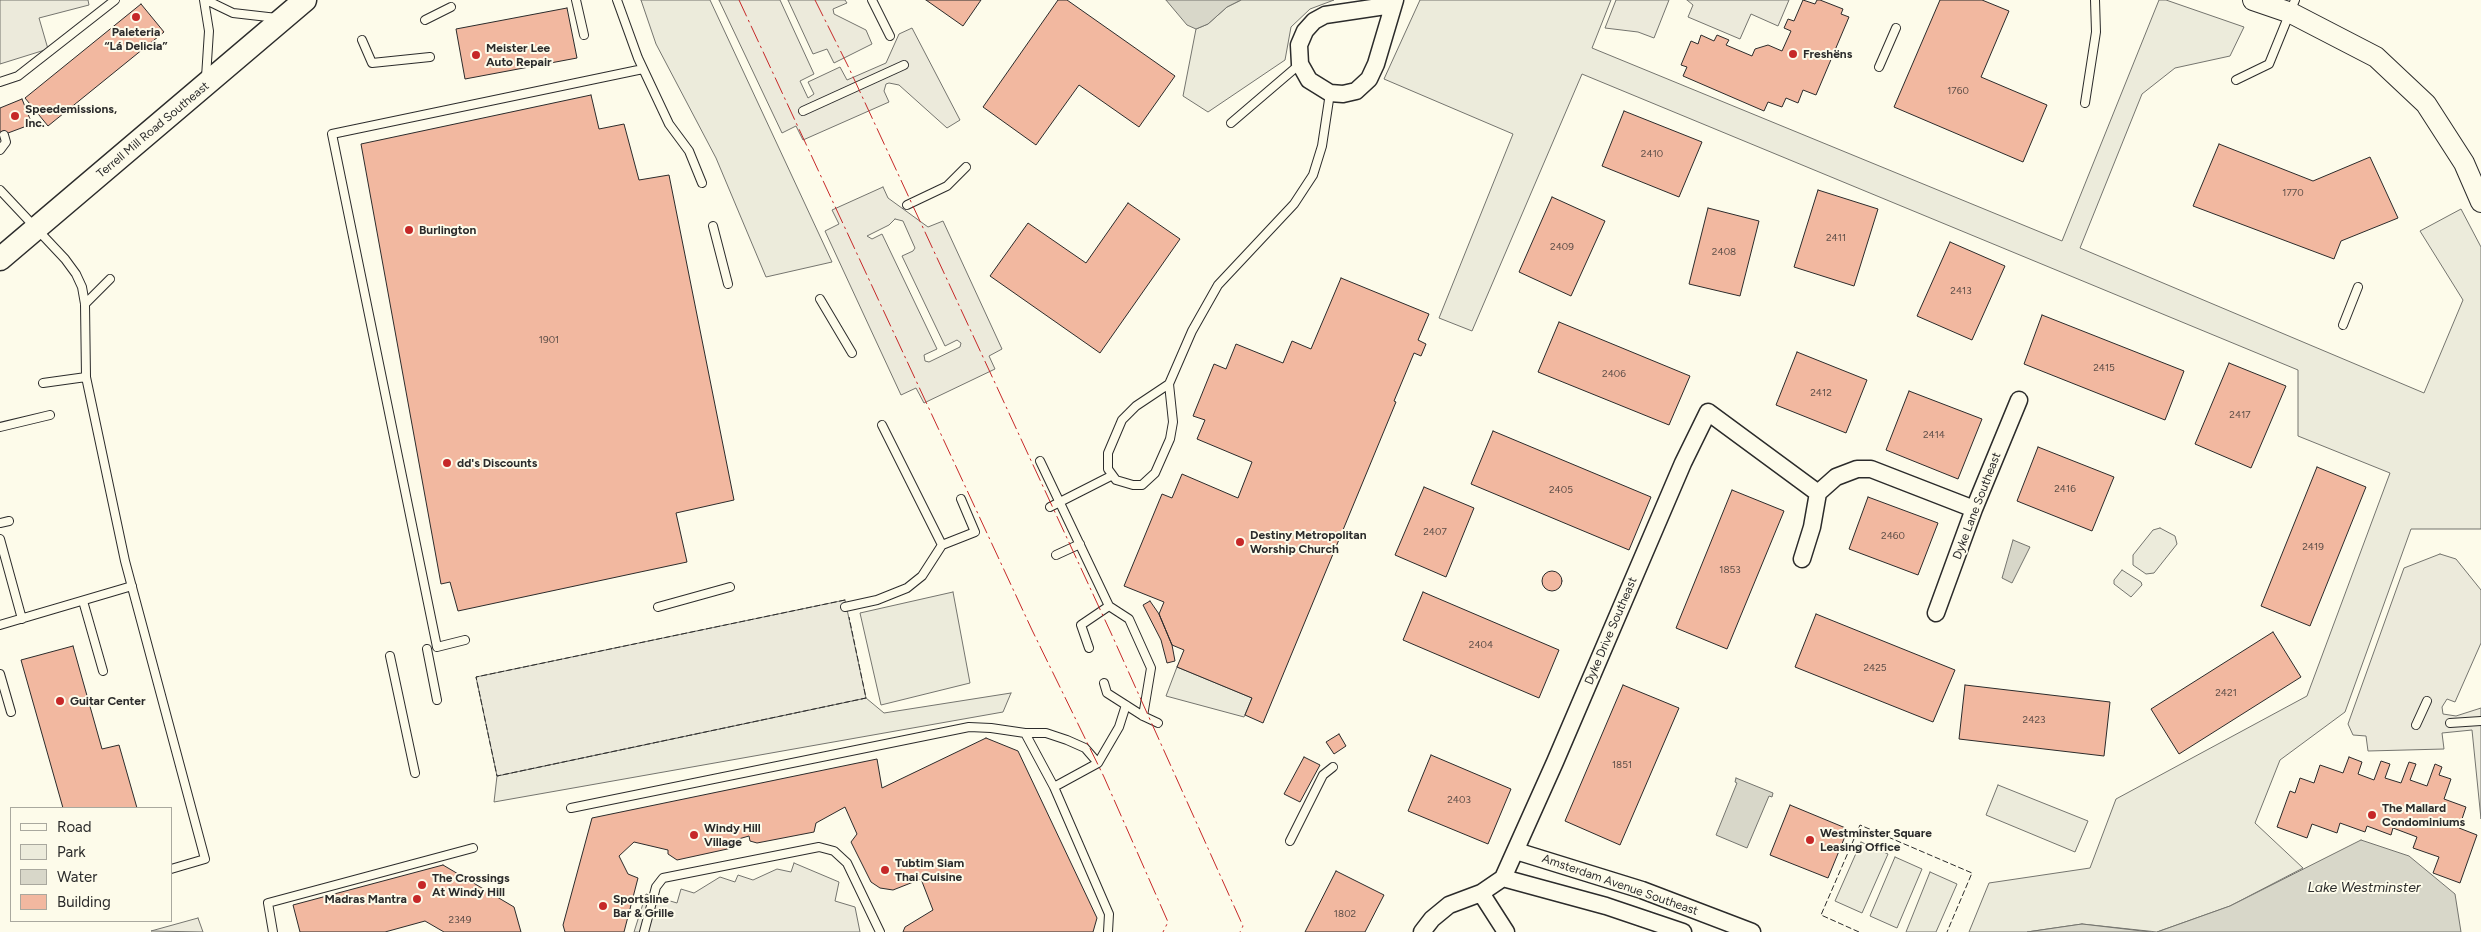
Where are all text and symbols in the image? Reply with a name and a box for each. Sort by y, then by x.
marker: Paleteria “Lá Delicia” [130,11,142,23]
place label: Paleteria “Lá Delicia” [105,25,167,53]
place label: Meister Lee Auto Repair [486,41,552,69]
place label: Freshëns [1803,47,1852,61]
marker: Freshëns [1787,48,1799,60]
marker: Meister Lee Auto Repair [470,49,482,61]
street label: Terrell Mill Road Southeast [94,79,212,181]
house number: 1760 [1947,85,1969,97]
place label: Speedemissions, Inc. [25,102,117,130]
marker: Speedemissions, Inc. [9,110,21,122]
house number: 2410 [1641,148,1663,160]
house number: 1770 [2282,187,2304,199]
place label: Burlington [419,223,476,237]
marker: Burlington [403,224,415,236]
house number: 2411 [1826,232,1846,244]
house number: 2409 [1550,241,1574,253]
house number: 2408 [1712,246,1736,258]
house number: 2413 [1950,285,1972,297]
house number: 1901 [539,334,559,346]
house number: 2415 [2093,362,2115,374]
house number: 2406 [1602,368,1626,380]
house number: 2412 [1810,387,1832,399]
house number: 2417 [2229,409,2251,421]
house number: 2414 [1923,429,1945,441]
street label: Dyke Lane Southeast [1950,450,2004,562]
place label: dd's Discounts [457,456,537,470]
marker: dd's Discounts [441,457,453,469]
house number: 2416 [2054,483,2076,495]
house number: 2405 [1549,484,1573,496]
house number: 2407 [1423,526,1447,538]
place label: Destiny Metropolitan Worship Church [1250,528,1367,556]
house number: 2460 [1881,530,1905,542]
marker: Destiny Metropolitan Worship Church [1234,536,1246,548]
house number: 2419 [2302,541,2324,553]
house number: 1853 [1719,564,1741,576]
street label: Dyke Drive Southeast [1582,575,1640,687]
house number: 2404 [1469,639,1493,651]
house number: 2425 [1863,662,1887,674]
house number: 2421 [2215,687,2237,699]
place label: Guitar Center [70,694,145,708]
marker: Guitar Center [54,695,66,707]
house number: 2423 [2023,714,2045,726]
house number: 1851 [1612,759,1632,771]
house number: 2403 [1447,794,1471,806]
place label: The Mallard Condominiums [2382,801,2465,829]
legend [10,807,172,922]
marker: The Mallard Condominiums [2366,809,2378,821]
text: Road [57,818,92,836]
place label: Windy Hill Village [704,821,761,849]
place label: Westminster Square Leasing Office [1820,826,1932,854]
marker: Windy Hill Village [688,829,700,841]
marker: Westminster Square Leasing Office [1804,834,1816,846]
text: Park [57,843,86,861]
street label: Amsterdam Avenue Southeast [1540,852,1700,918]
place label: Tubtim Siam Thai Cuisine [895,856,964,884]
marker: Tubtim Siam Thai Cuisine [879,864,891,876]
text: Water [57,868,97,886]
place label: The Crossings At Windy Hill [432,871,510,899]
marker: The Crossings At Windy Hill [416,879,428,891]
water label: Lake Westminster [2307,880,2421,896]
place label: Madras Mantra [325,892,407,906]
place label: Sportsline Bar & Grille [613,892,674,920]
text: Building [57,893,111,911]
marker: Madras Mantra [411,893,423,905]
marker: Sportsline Bar & Grille [597,900,609,912]
house number: 1802 [1334,908,1356,920]
house number: 2349 [449,914,471,926]

